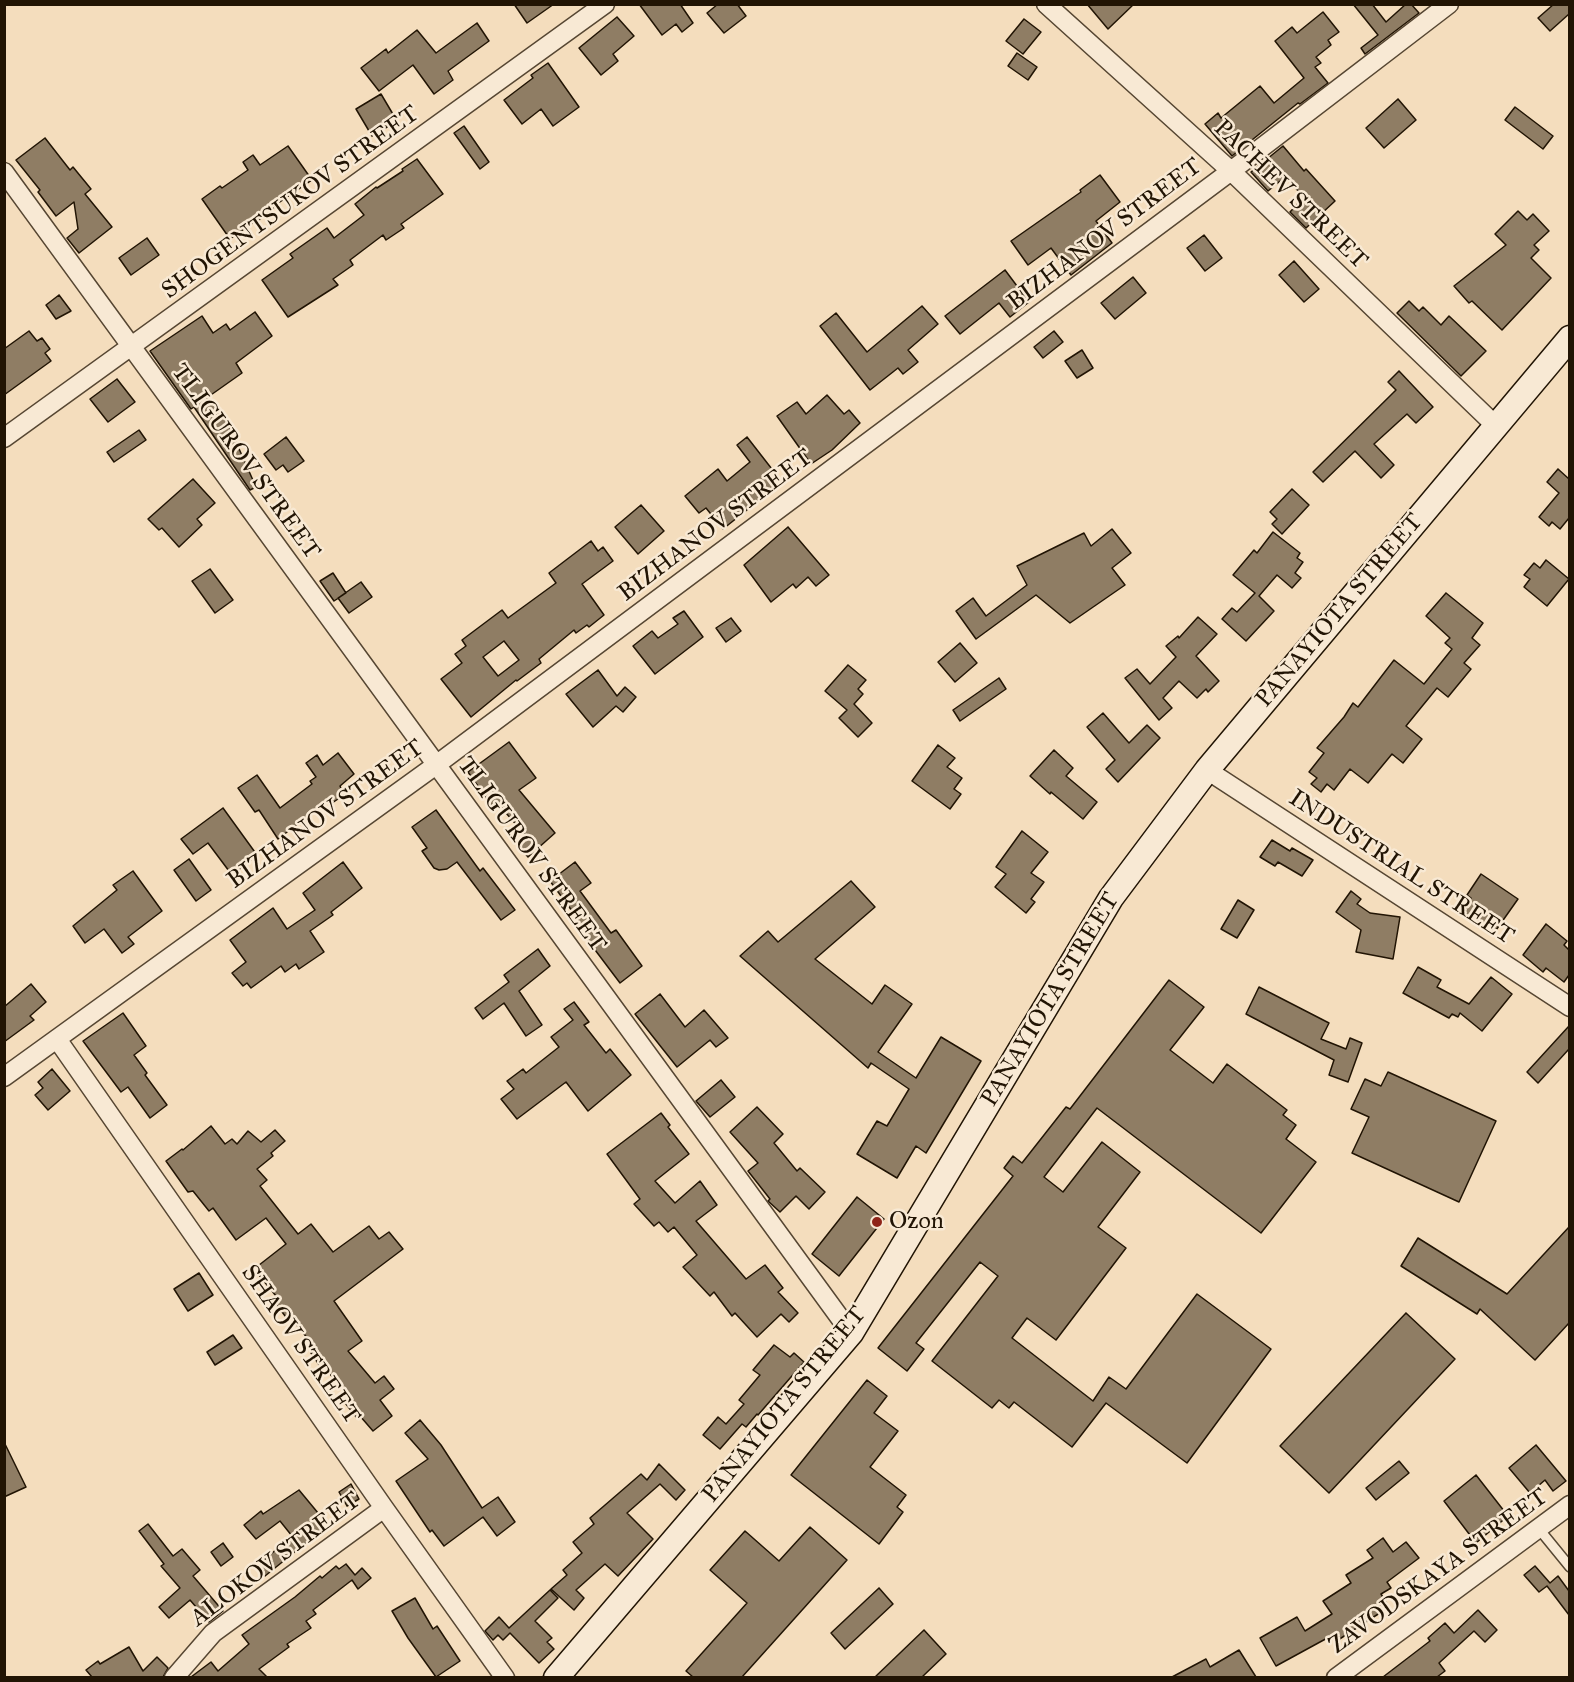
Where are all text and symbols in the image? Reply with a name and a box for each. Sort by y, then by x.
street label: SHOGENTSUKOV STREET [157,100,425,306]
street label: PACHEV STREET [1207,114,1373,276]
street label: BIZHANOV STREET [1002,153,1208,317]
street label: TLIGUROV STREET [164,359,326,565]
street label: BIZHANOV STREET [613,444,819,608]
street label: PANAYIOTA STREET [1251,508,1429,714]
street label: BIZHANOV STREET [222,734,430,896]
street label: TLIGUROV STREET [450,752,612,958]
street label: INDUSTRIAL STREET [1283,784,1519,952]
street label: PANAYIOTA STREET [976,888,1126,1112]
place label: Ozon [889,1208,944,1236]
marker: Ozon [870,1215,884,1229]
street label: SHAOV STREET [234,1260,366,1430]
street label: PANAYIOTA STREET [697,1301,873,1509]
street label: ZAVODSKAYA STREET [1324,1483,1554,1661]
street label: ALOKOV STREET [185,1487,367,1633]

